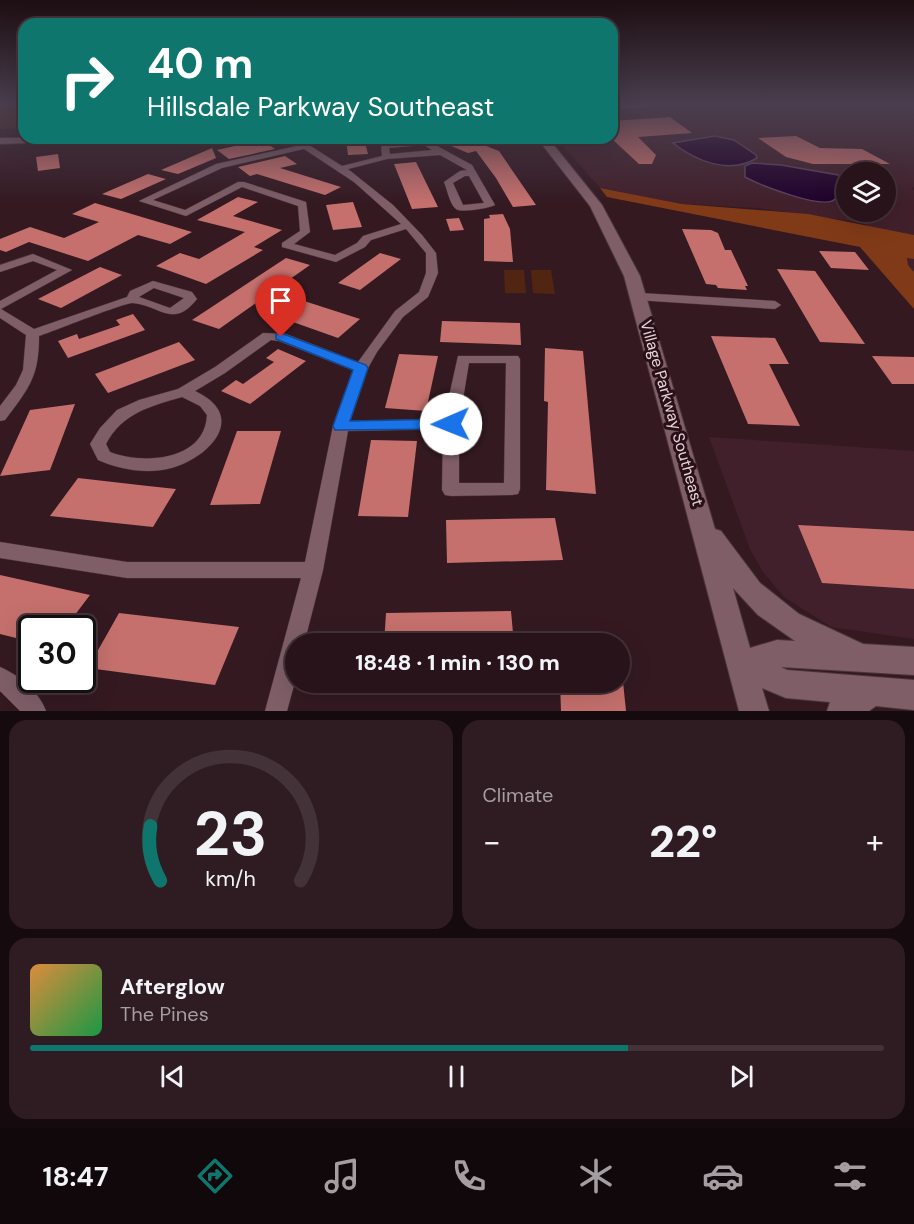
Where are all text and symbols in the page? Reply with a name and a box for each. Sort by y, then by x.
text: 40 m [147,36,253,91]
icon: right [48,42,126,120]
text: Hillsdale Parkway Southeast [147,89,494,124]
map controls [836,162,896,222]
button: layers [836,162,896,222]
pin [255,275,306,337]
icon: arrive [264,284,297,317]
street label: Village Parkway Southeast [635,318,709,508]
position arrow [419,392,483,456]
speed limit sign: 30 [18,615,96,693]
text: 18:48 · 1 min · 130 m [355,648,560,677]
text: Climate [483,782,553,808]
text: 23 [194,793,268,874]
text: 22° [649,812,717,871]
text: − [483,820,501,863]
text: + [866,820,884,863]
text: km/h [205,866,256,894]
text: Afterglow [120,972,225,1001]
text: The Pines [120,1001,209,1027]
icon: previous [156,1060,189,1093]
icon: pause [440,1060,473,1093]
icon: next [725,1060,758,1093]
icon: directions [194,1155,236,1197]
icon: music [321,1155,363,1197]
icon: phone [448,1155,490,1197]
icon: climate [575,1155,617,1197]
icon: car [702,1155,744,1197]
icon: filters [829,1155,871,1197]
text: 18:47 [43,1159,108,1194]

